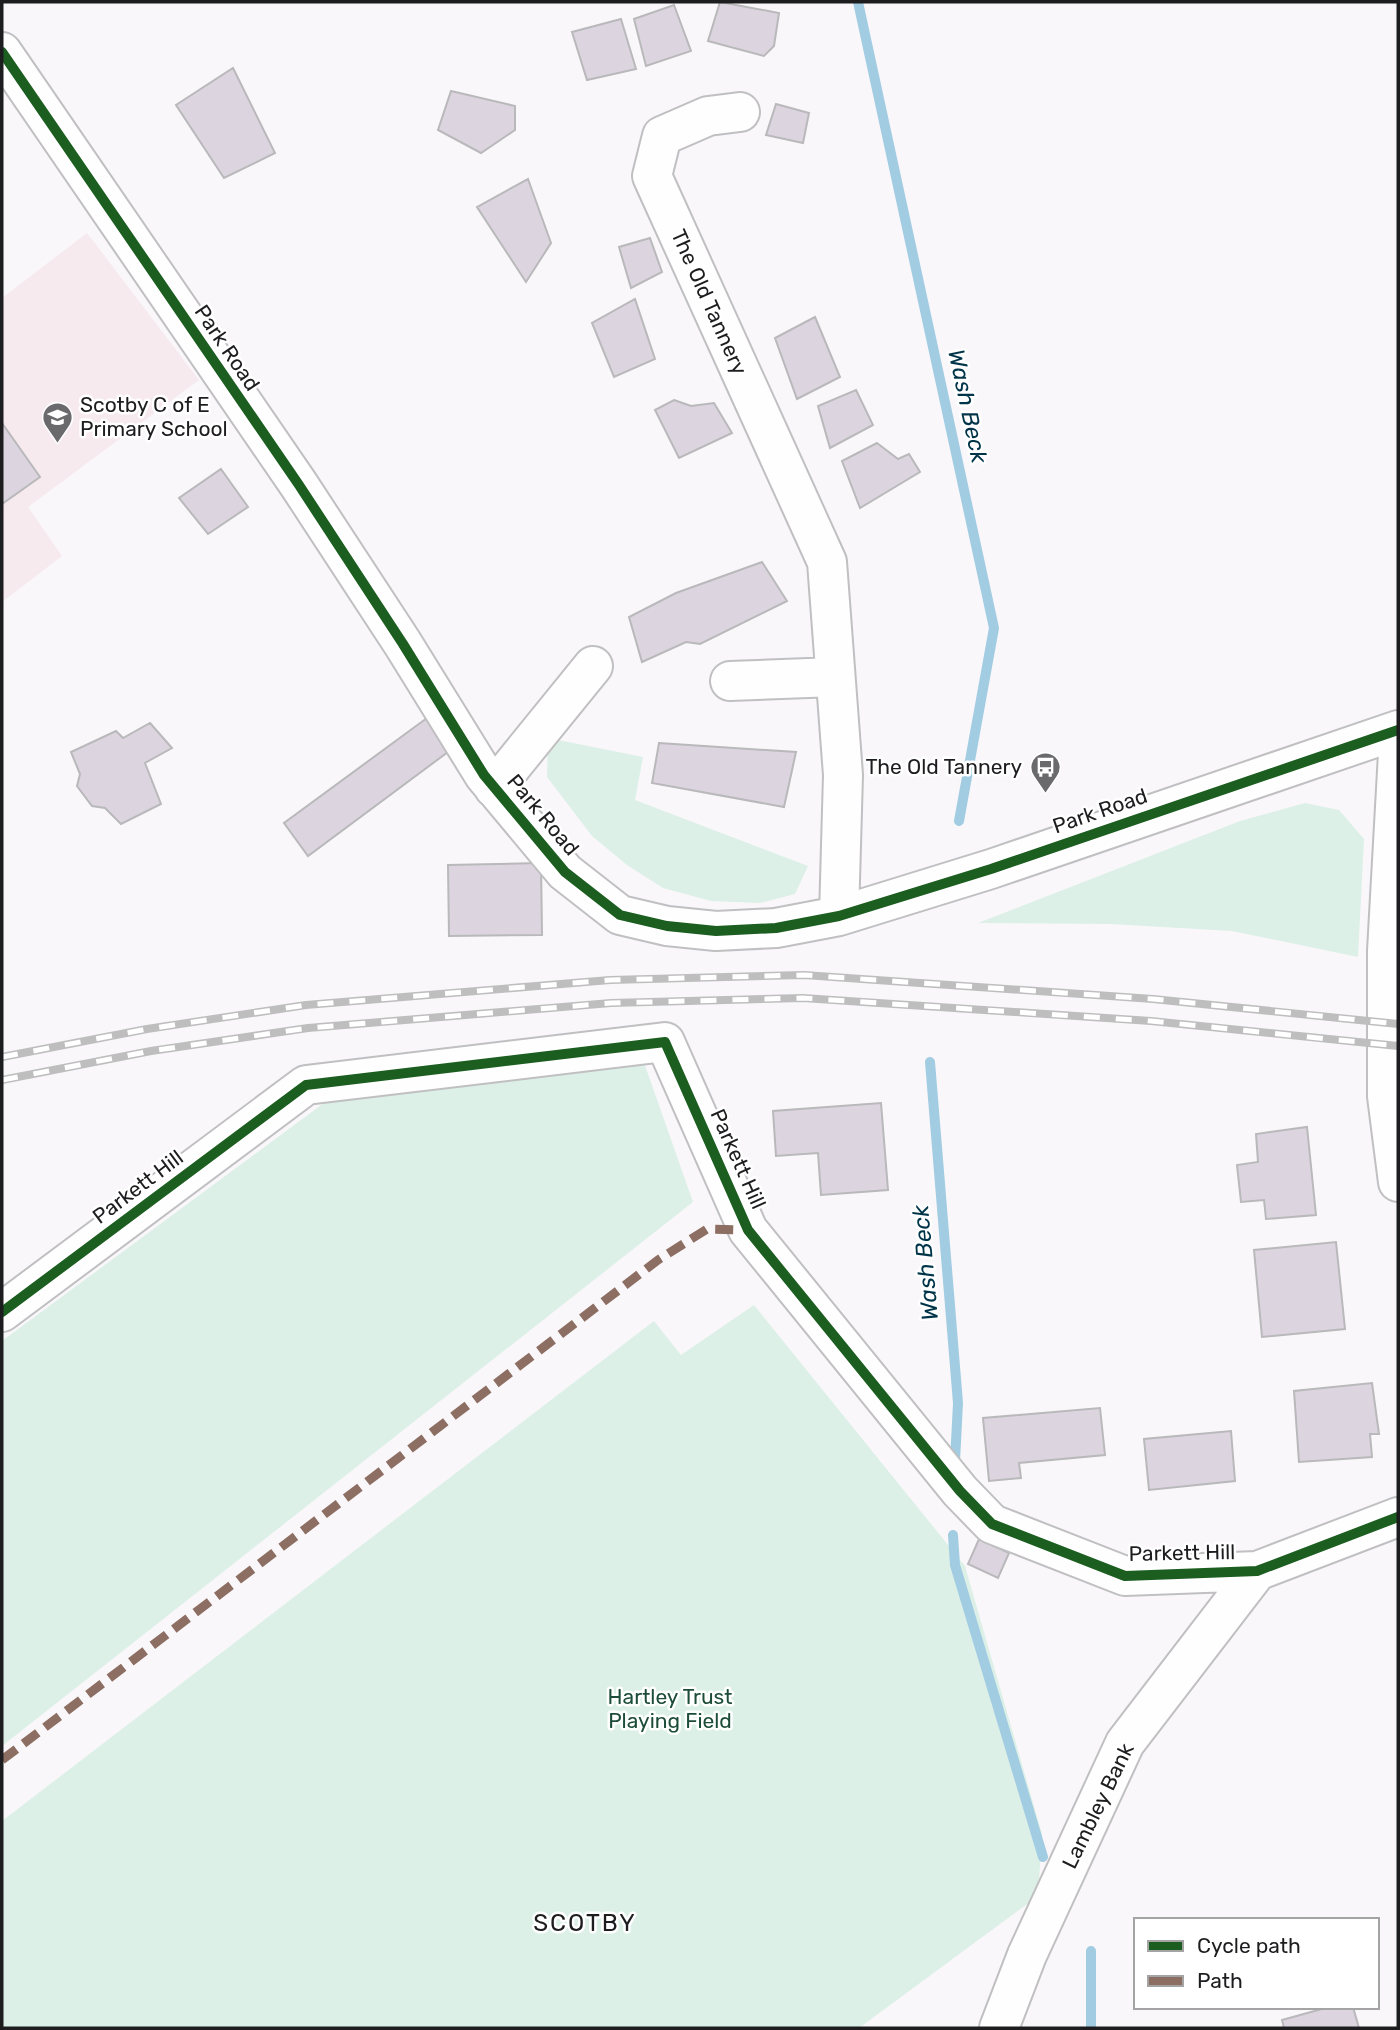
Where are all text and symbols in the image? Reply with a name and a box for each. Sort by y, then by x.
street label: The Old Tannery [666,225,753,379]
street label: Park Road [190,300,265,396]
water label: Wash Beck [942,346,994,467]
place label: Scotby C of E Primary School [80,392,228,441]
school or university icon: Scotby C of E Primary School [40,400,74,444]
bus stop icon: The Old Tannery [1028,750,1062,794]
place label: The Old Tannery [866,754,1022,779]
street label: Park Road [502,769,585,860]
street label: Park Road [1049,783,1150,838]
street label: Parkett Hill [705,1105,772,1213]
street label: Parkett Hill [88,1145,188,1229]
water label: Wash Beck [906,1203,944,1322]
street label: Parkett Hill [1128,1539,1236,1566]
park label: Hartley Trust Playing Field [608,1684,732,1733]
street label: Lambley Bank [1056,1739,1139,1873]
district label: SCOTBY [533,1909,637,1937]
legend [1134,1918,1379,2009]
text: Cycle path [1197,1933,1301,1958]
text: Path [1197,1968,1243,1993]

